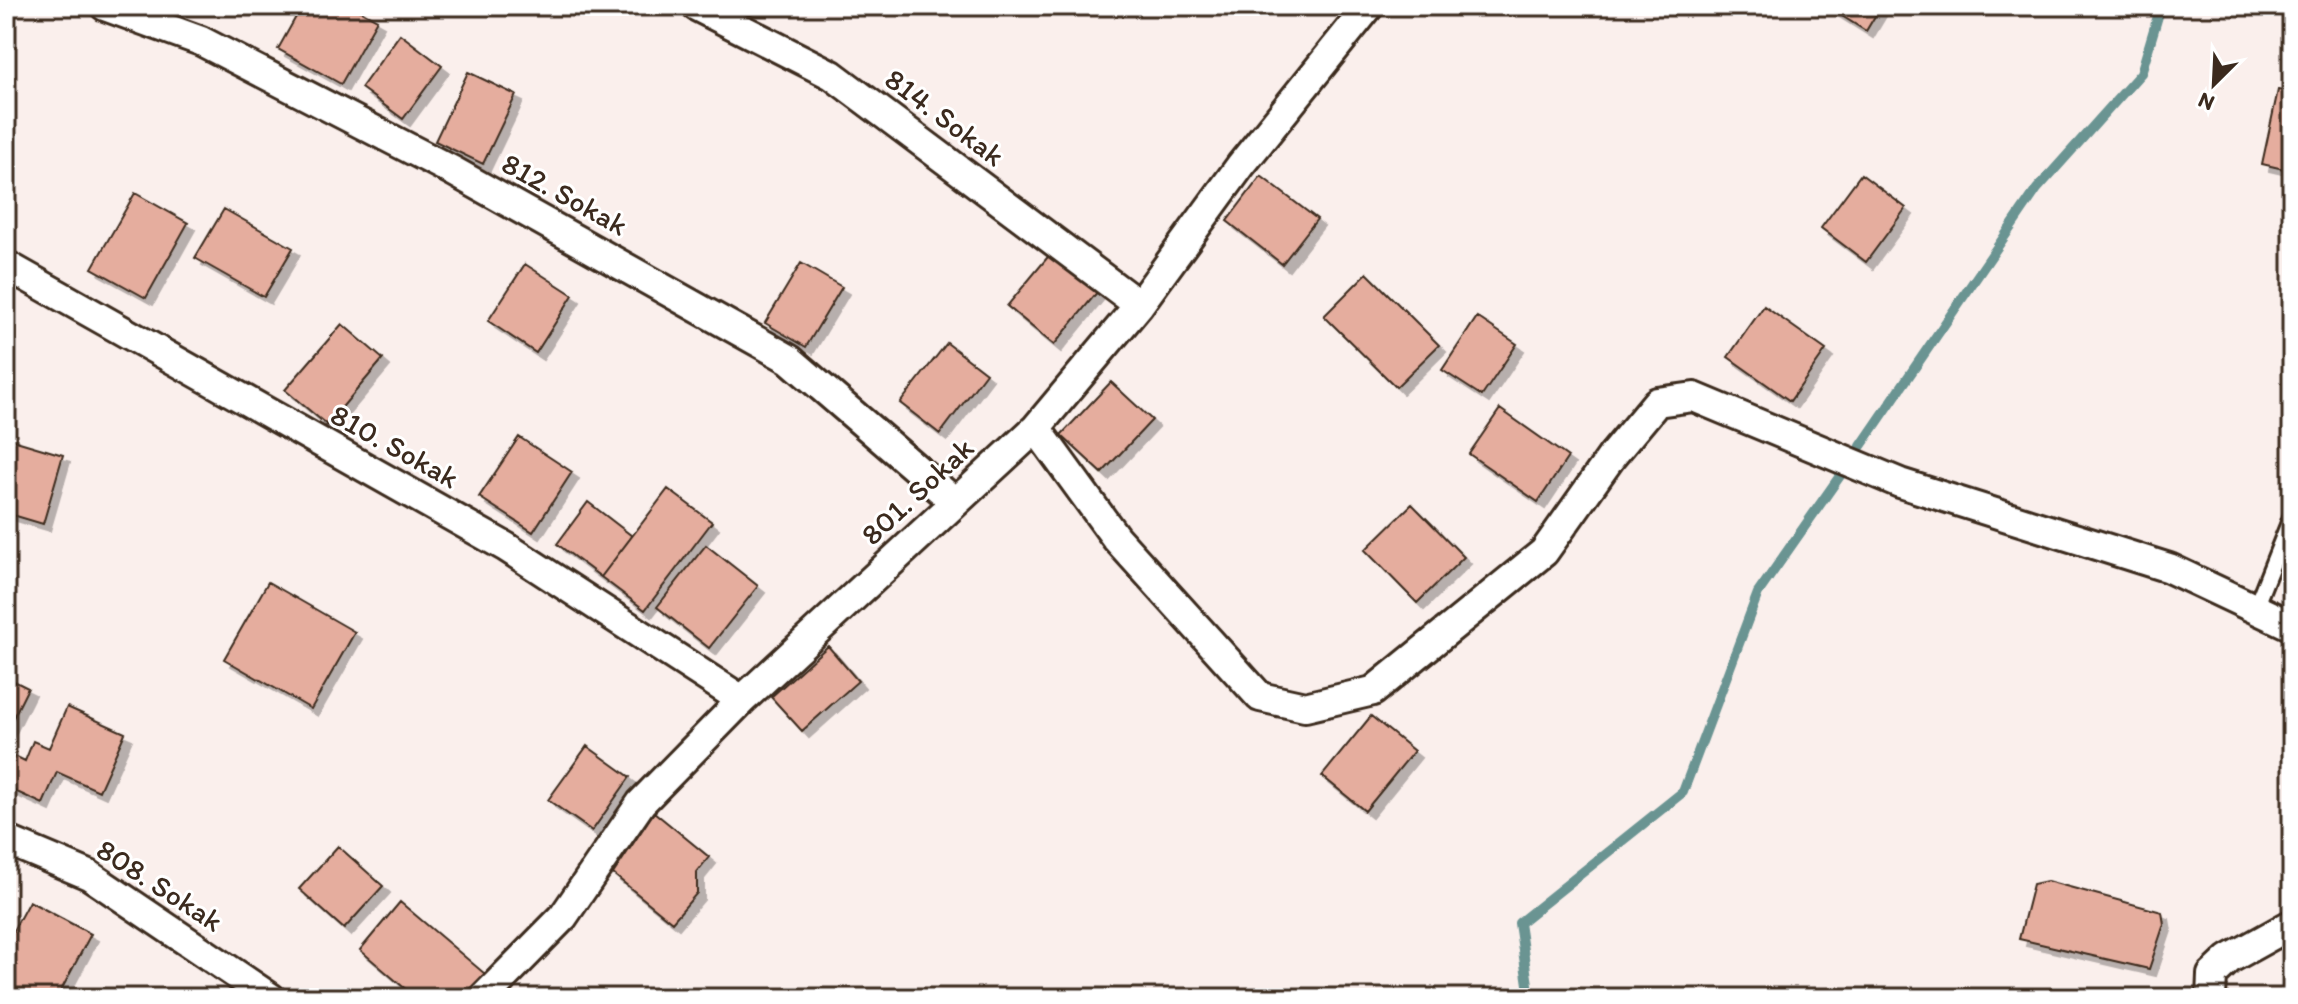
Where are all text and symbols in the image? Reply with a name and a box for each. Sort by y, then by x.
north arrow [2174,44,2254,124]
street label: 814. Sokak [878,60,1012,174]
text: N [2194,86,2218,117]
street label: 812. Sokak [496,144,634,244]
street label: 810. Sokak [324,396,466,496]
street label: 801. Sokak [853,429,981,553]
street label: 808. Sokak [90,830,230,940]

